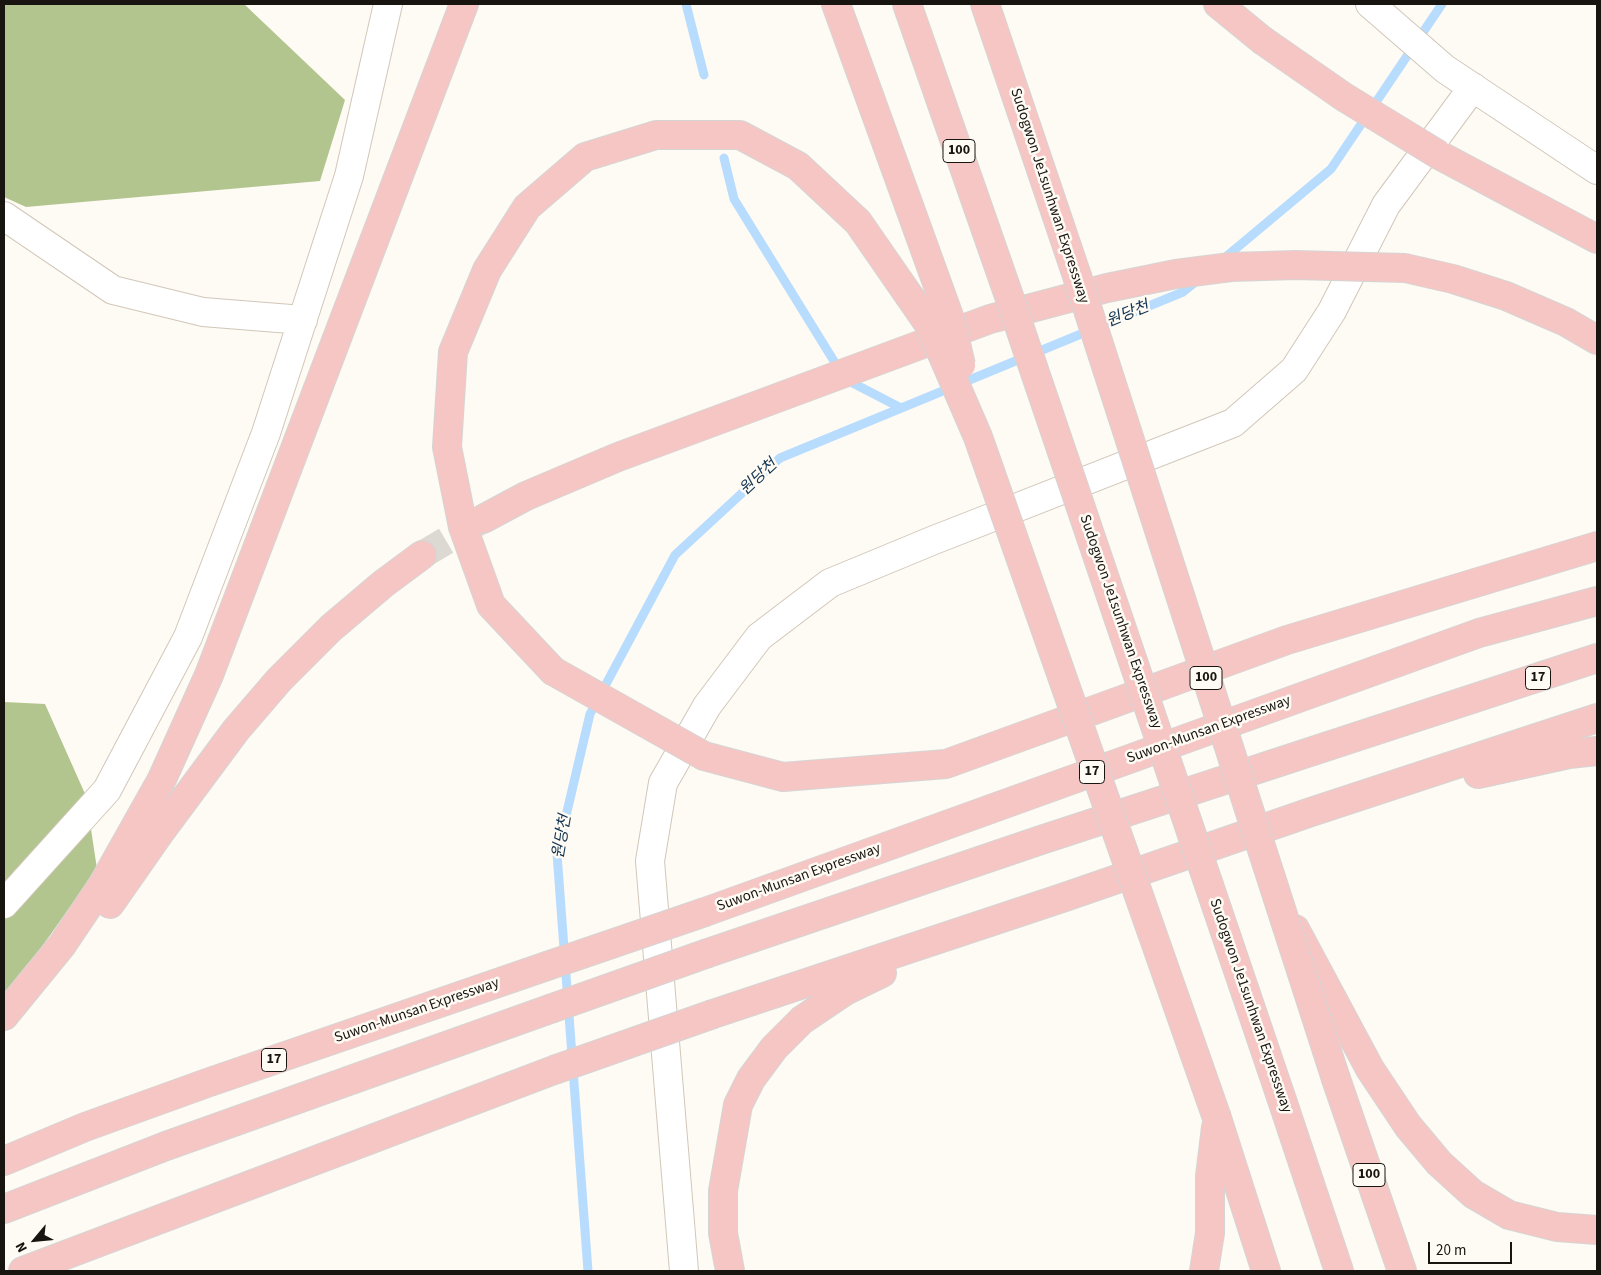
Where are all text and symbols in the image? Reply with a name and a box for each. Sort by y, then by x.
street label: Sudogwon Je1sunhwan Expressway [1006,86,1092,306]
road number: 100 [943,140,975,162]
water label: 원당천 [1104,298,1152,332]
water label: 원당천 [736,456,782,500]
street label: Sudogwon Je1sunhwan Expressway [1075,513,1165,731]
road number: 100 [1190,666,1222,690]
road number: 17 [1526,666,1550,690]
street label: Suwon-Munsan Expressway [1125,692,1293,768]
road number: 17 [1080,760,1104,784]
water label: 원당천 [550,814,576,860]
street label: Suwon-Munsan Expressway [715,840,883,916]
street label: Sudogwon Je1sunhwan Expressway [1205,897,1295,1115]
street label: Suwon-Munsan Expressway [332,974,502,1048]
road number: 17 [262,1048,286,1072]
road number: 100 [1353,1164,1385,1186]
north arrow [10,1215,60,1265]
scale bar [1431,1232,1515,1264]
text: N [11,1238,33,1256]
text: 20 m [1436,1240,1466,1261]

